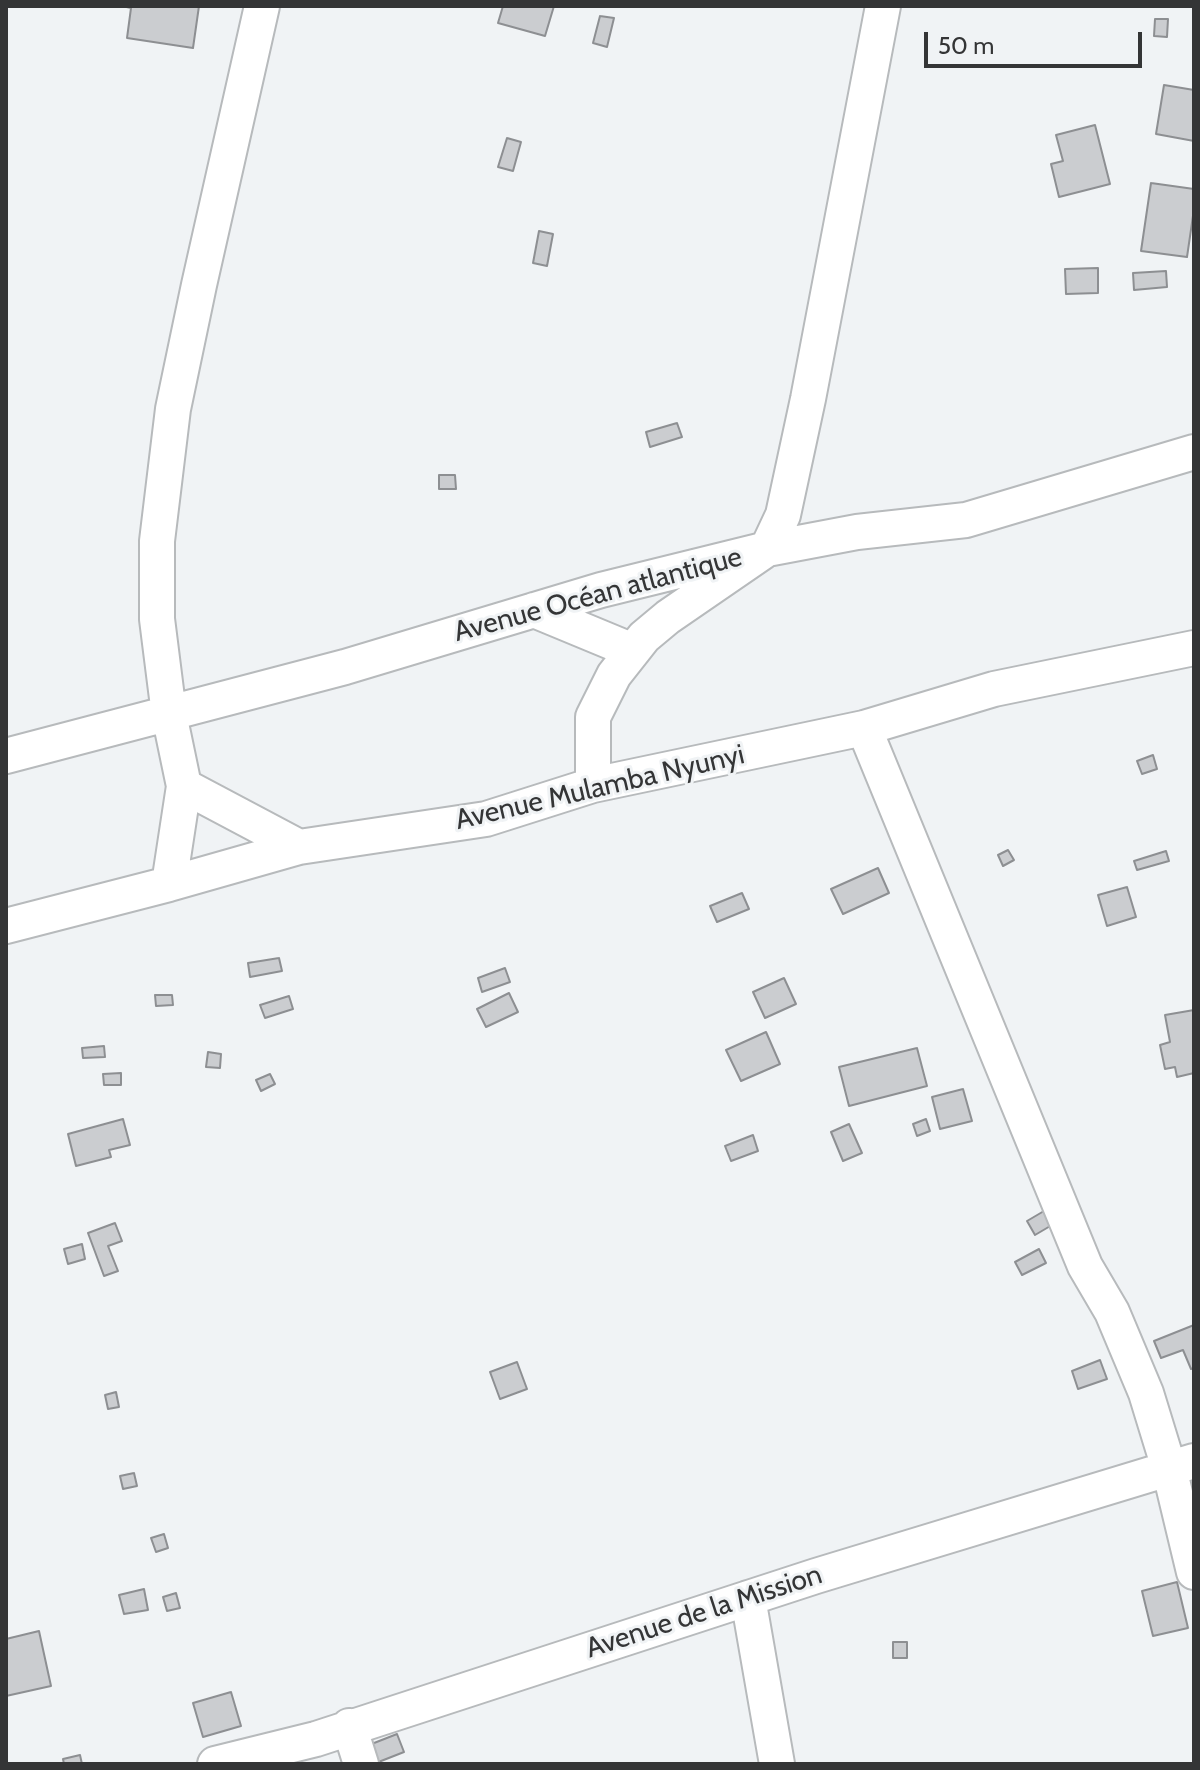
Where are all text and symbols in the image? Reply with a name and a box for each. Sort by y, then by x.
scale bar [928,16,1146,66]
text: 50 m [938,31,994,60]
street label: Avenue Océan atlantique [450,540,746,650]
street label: Avenue Mulamba Nyunyi [452,738,748,838]
street label: Avenue de la Mission [582,1558,826,1666]

